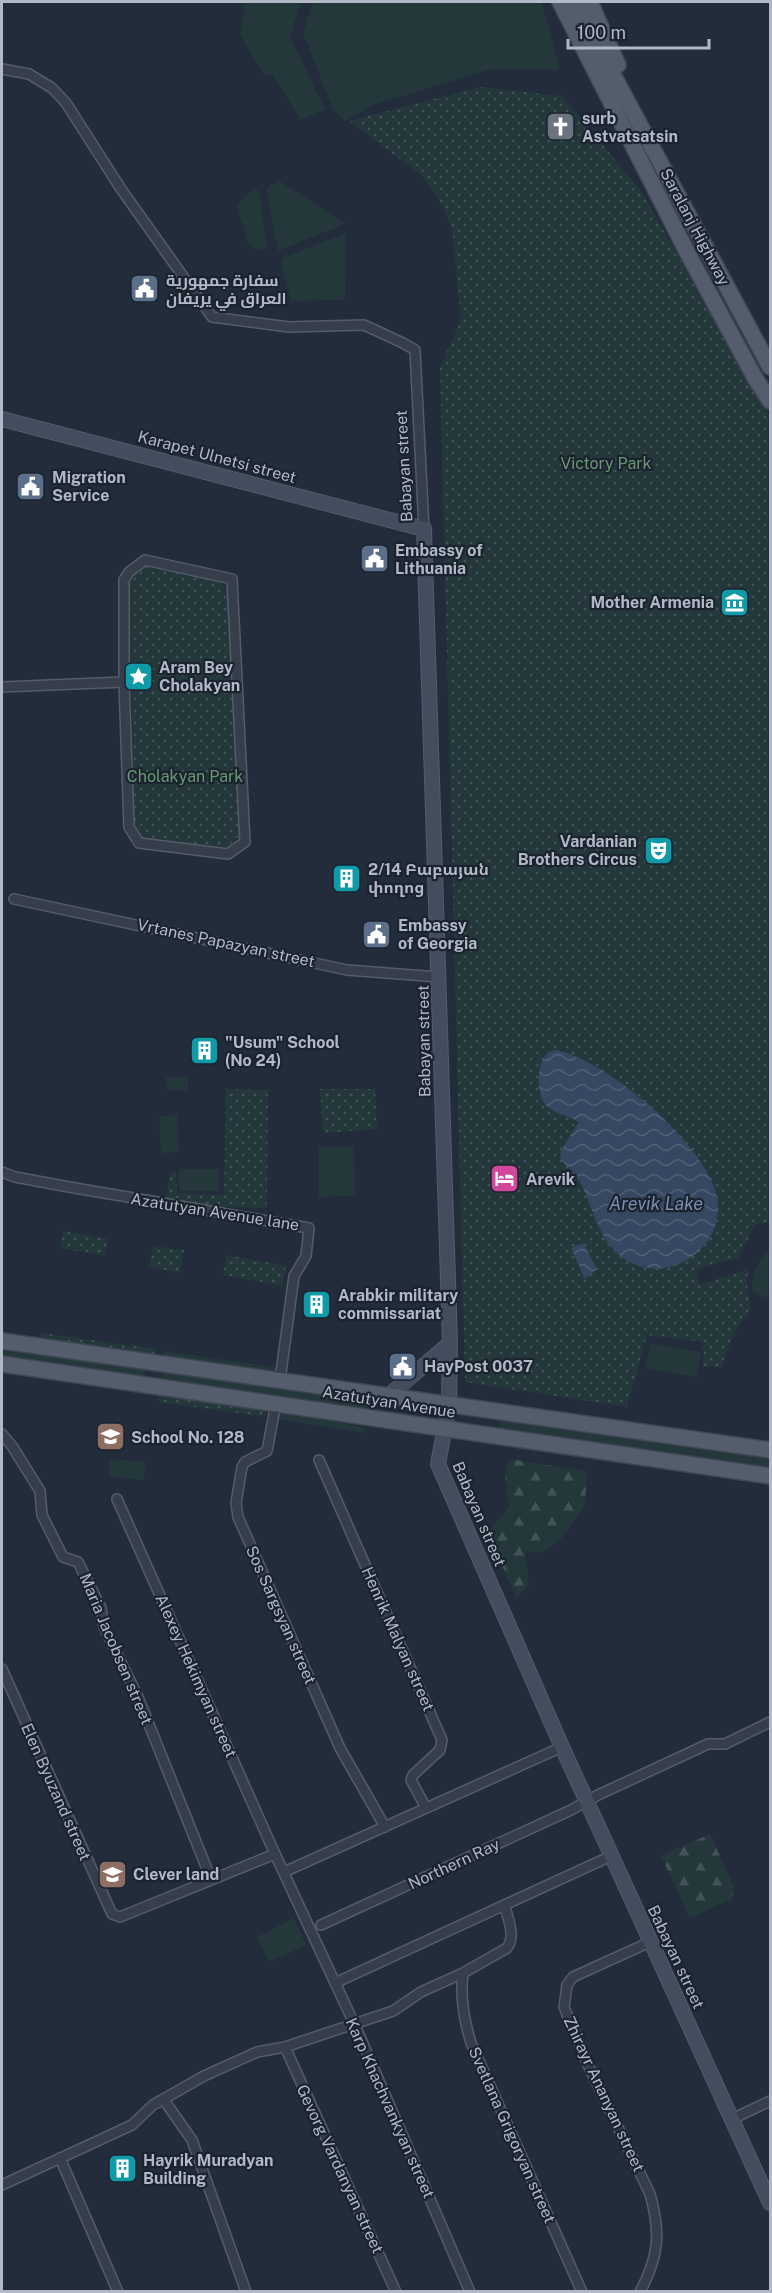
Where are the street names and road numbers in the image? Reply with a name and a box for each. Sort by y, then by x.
street label: Saralanj Highway [656,165,734,289]
street label: Babayan street [392,409,416,523]
street label: Karapet Ulnetsi street [136,427,298,487]
street label: Vrtanes Papazyan street [135,915,317,971]
street label: Babayan street [414,985,434,1097]
street label: Azatutyan Avenue lane [129,1189,301,1235]
street label: Azatutyan Avenue [321,1382,457,1422]
street label: Babayan street [448,1459,510,1569]
street label: Sos Sargsyan street [242,1543,320,1687]
street label: Henrik Malyan street [358,1564,438,1714]
street label: Maria Jacobsen street [75,1570,157,1728]
street label: Alexey Hekimyan street [151,1591,241,1761]
street label: Elen Byuzand street [17,1720,95,1864]
street label: Northern Ray [405,1834,503,1893]
street label: Babayan street [644,1902,708,2012]
street label: Zhirayr Ananyan street [560,2013,648,2175]
street label: Karp Khachvankyan street [342,2015,438,2201]
street label: Svetlana Grigoryan street [464,2044,560,2226]
street label: Gevorg Vardanyan street [292,2082,388,2256]

